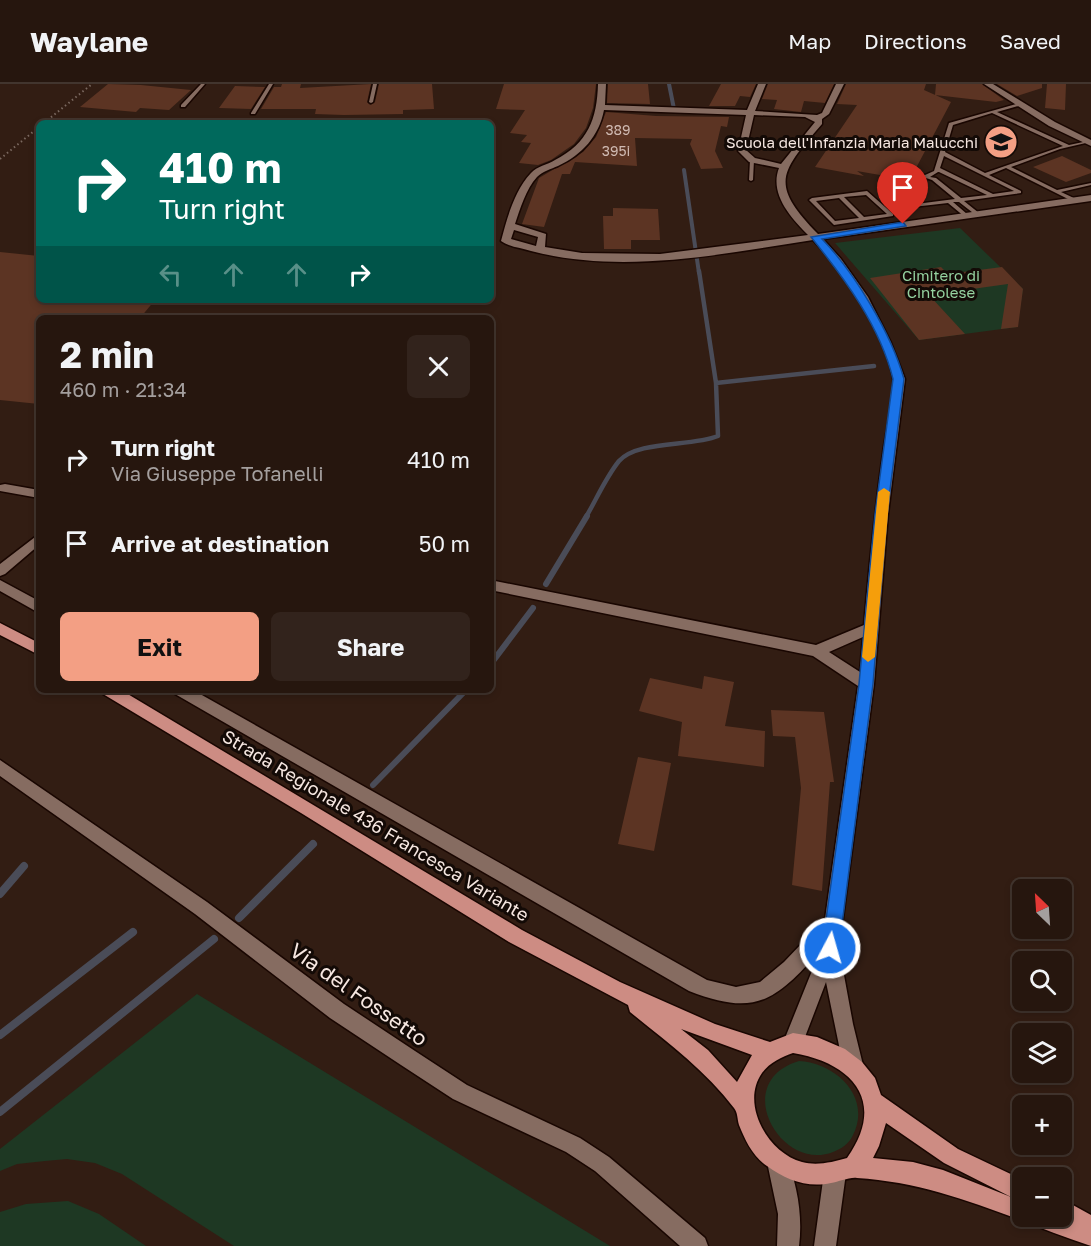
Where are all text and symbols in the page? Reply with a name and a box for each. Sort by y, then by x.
text: Waylane [30,25,148,58]
text: Map [788,28,831,54]
text: Directions [864,28,967,54]
text: Saved [1000,28,1061,54]
house number: 389 [605,121,631,138]
school or university icon: Scuola dell'Infanzia Maria Malucchi [983,124,1019,160]
place label: Scuola dell'Infanzia Maria Malucchi [726,133,978,151]
text: 410 m [159,142,281,192]
house number: 395i [602,142,630,159]
icon: right [60,144,138,222]
pin [877,162,928,224]
icon: arrive [886,171,919,204]
text: Turn right [159,193,285,225]
icon: left [154,258,187,291]
icon: ahead [217,258,250,291]
icon: ahead [280,258,313,291]
icon: right [343,258,376,291]
park label: Cimitero di Cintolese [902,266,980,301]
text: 2 min [60,333,154,376]
button: close [407,335,470,398]
text: 460 m · 21:34 [60,377,187,401]
text: Turn right [111,434,215,461]
icon: right [60,443,93,476]
text: 410 m [407,446,470,473]
text: Via Giuseppe Tofanelli [111,461,324,485]
icon: arrive [60,527,93,560]
text: Arrive at destination [111,530,329,557]
text: 50 m [419,530,470,557]
button: Exit [60,612,259,681]
button: Share [271,612,470,681]
street label: Strada Regionale 436 Francesca Variante [219,724,533,926]
north arrow [1012,879,1072,939]
map controls [1012,879,1072,1227]
position arrow [798,916,862,980]
street label: Via del Fossetto [285,937,433,1051]
button: search [1012,951,1072,1011]
button: layers [1012,1023,1072,1083]
button: + [1012,1095,1072,1155]
button: − [1012,1167,1072,1227]

